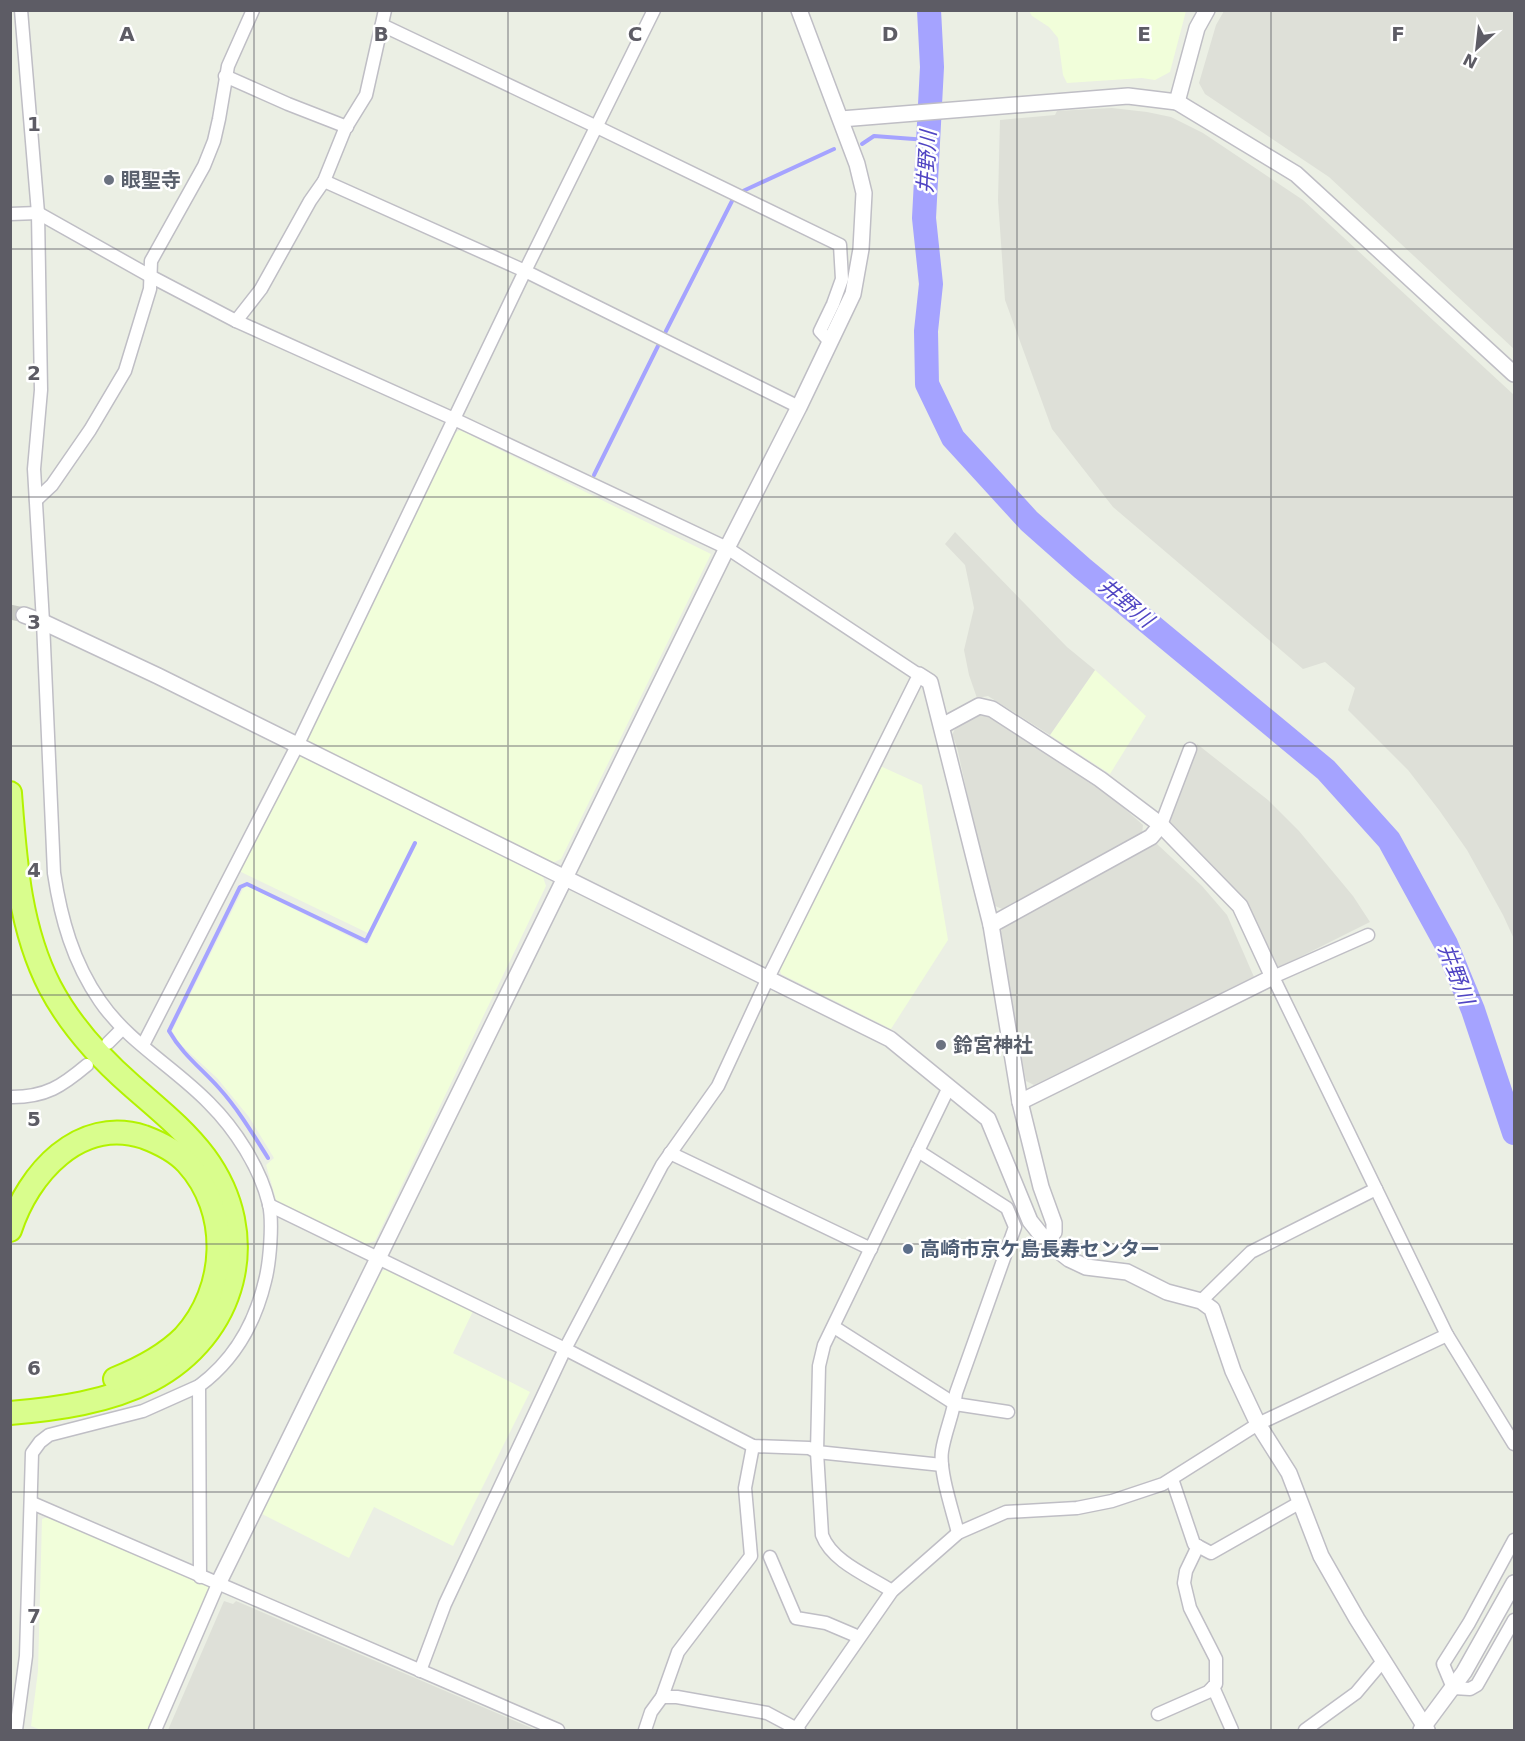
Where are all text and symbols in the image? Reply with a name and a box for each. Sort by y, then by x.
north arrow [1447,18,1507,78]
text: A [119,22,135,46]
text: B [373,22,389,46]
text: C [628,22,642,46]
text: D [882,22,898,46]
text: E [1137,22,1151,46]
text: F [1391,22,1405,46]
text: N [1460,49,1481,72]
text: 1 [27,112,41,136]
water label: 井野川 [913,128,941,194]
place label: 眼聖寺 [121,168,181,192]
marker: 眼聖寺 [102,173,116,187]
text: 2 [27,361,41,385]
water label: 井野川 [1094,574,1159,634]
text: 3 [27,610,41,634]
text: 4 [27,858,41,882]
water label: 井野川 [1434,940,1479,1010]
place label: 鈴宮神社 [953,1033,1033,1057]
marker: 鈴宮神社 [934,1038,948,1052]
text: 5 [27,1107,41,1131]
place label: 高崎市京ケ島長寿センター [920,1237,1160,1261]
marker: 高崎市京ケ島長寿センター [901,1242,915,1256]
text: 6 [27,1356,41,1380]
text: 7 [27,1604,41,1628]

